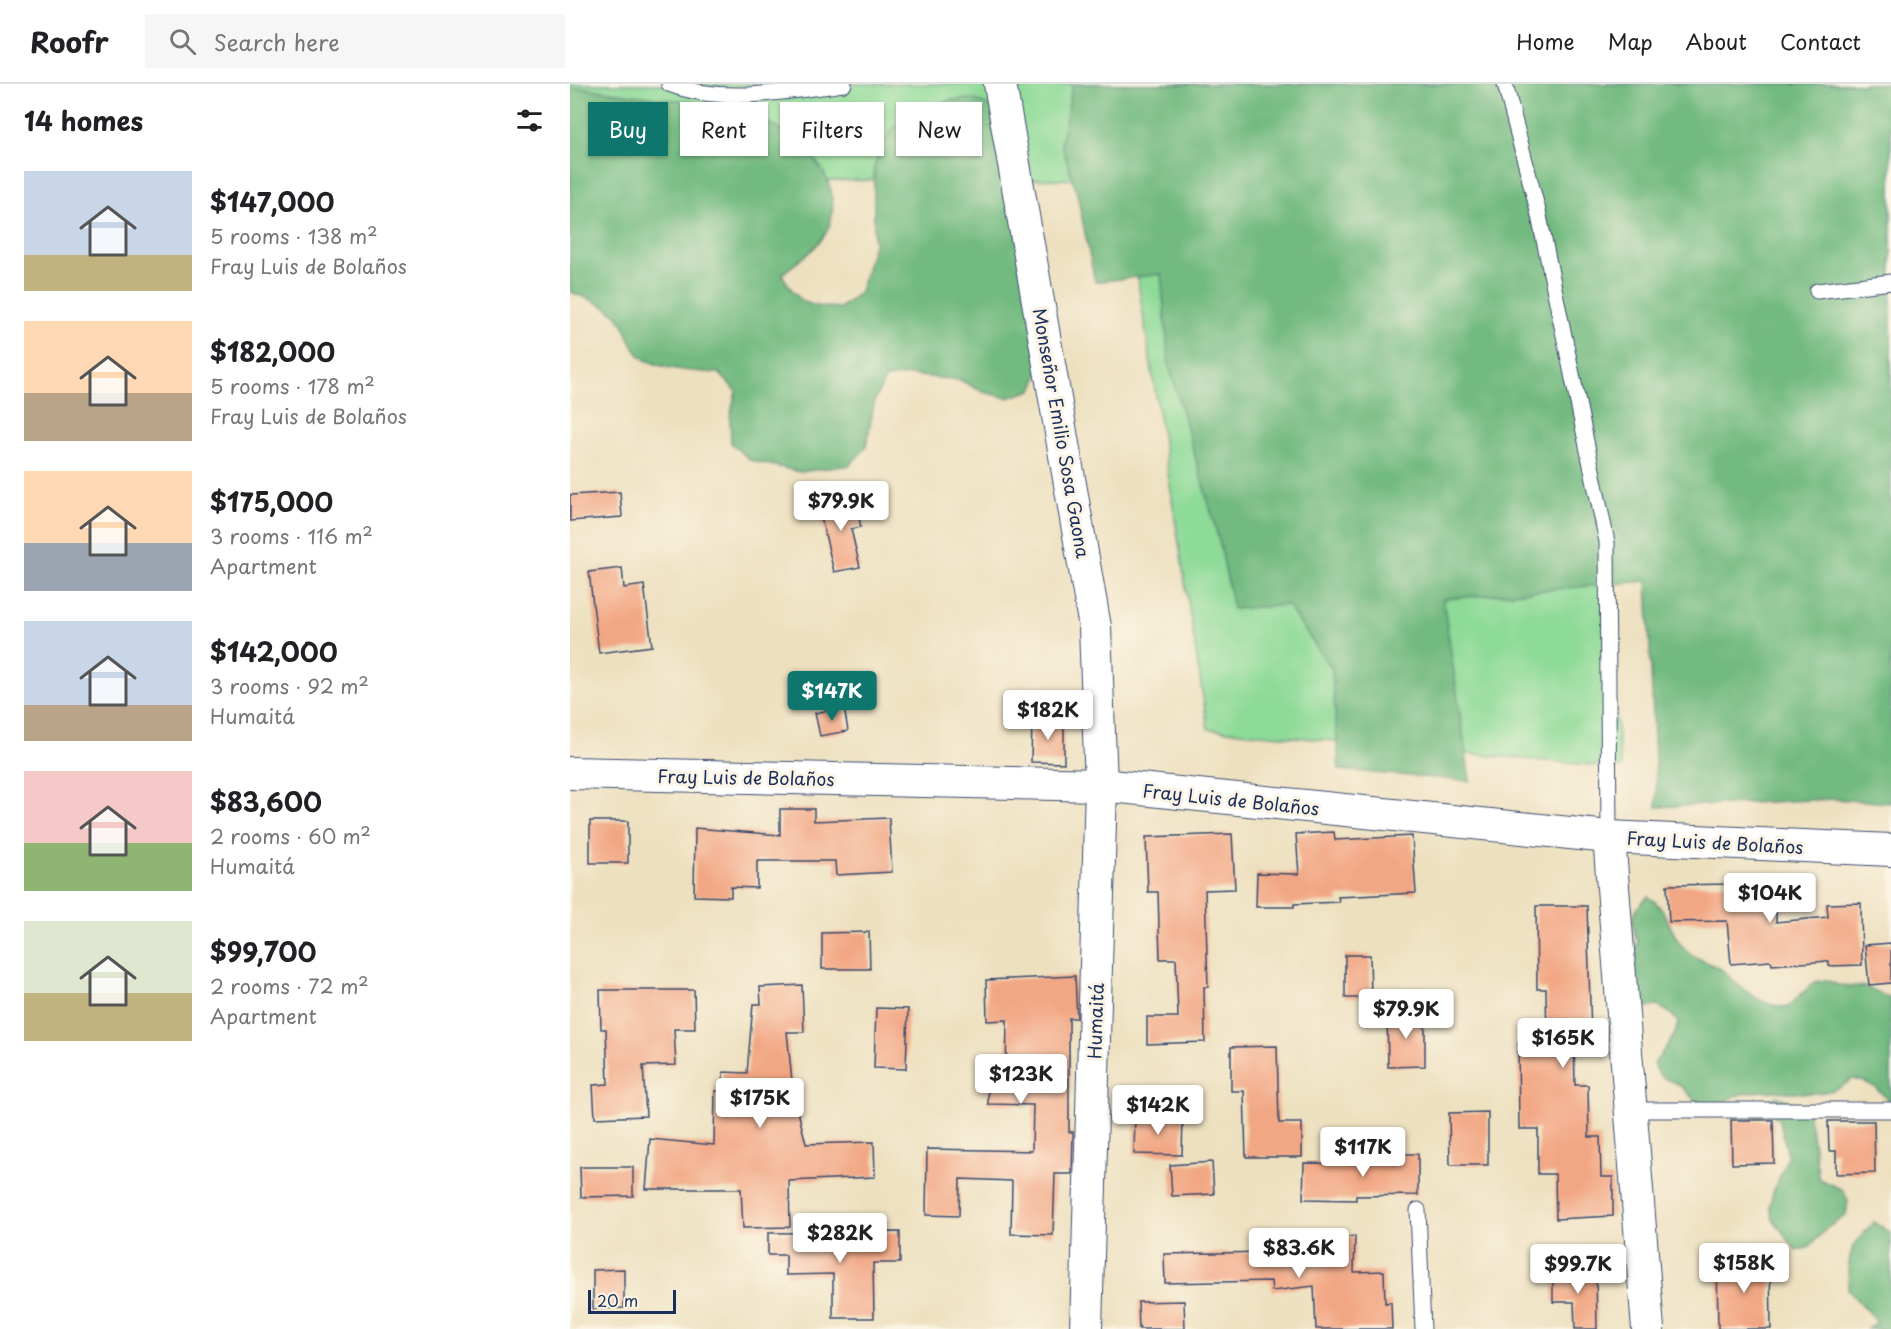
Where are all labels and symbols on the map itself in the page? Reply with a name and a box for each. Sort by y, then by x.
street label: Monseñor Emilio Sosa Gaona [1027,306,1097,561]
pin: $79.9K [792,481,890,532]
pin: $147K [790,671,874,722]
pin: $182K [1006,690,1090,741]
street label: Fray Luis de Bolaños [657,762,835,792]
street label: Fray Luis de Bolaños [1141,776,1321,822]
street label: Fray Luis de Bolaños [1626,824,1804,860]
pin: $104K [1728,873,1812,924]
street label: Humaitá [1080,982,1110,1060]
pin: $79.9K [1357,989,1455,1040]
pin: $165K [1521,1018,1605,1069]
pin: $123K [979,1054,1063,1105]
pin: $175K [718,1078,802,1129]
pin: $142K [1116,1085,1200,1136]
pin: $117K [1321,1127,1405,1178]
pin: $282K [798,1213,882,1264]
pin: $83.6K [1250,1228,1348,1279]
pin: $158K [1702,1243,1786,1294]
pin: $99.7K [1529,1244,1627,1295]
scale bar [588,1287,676,1314]

